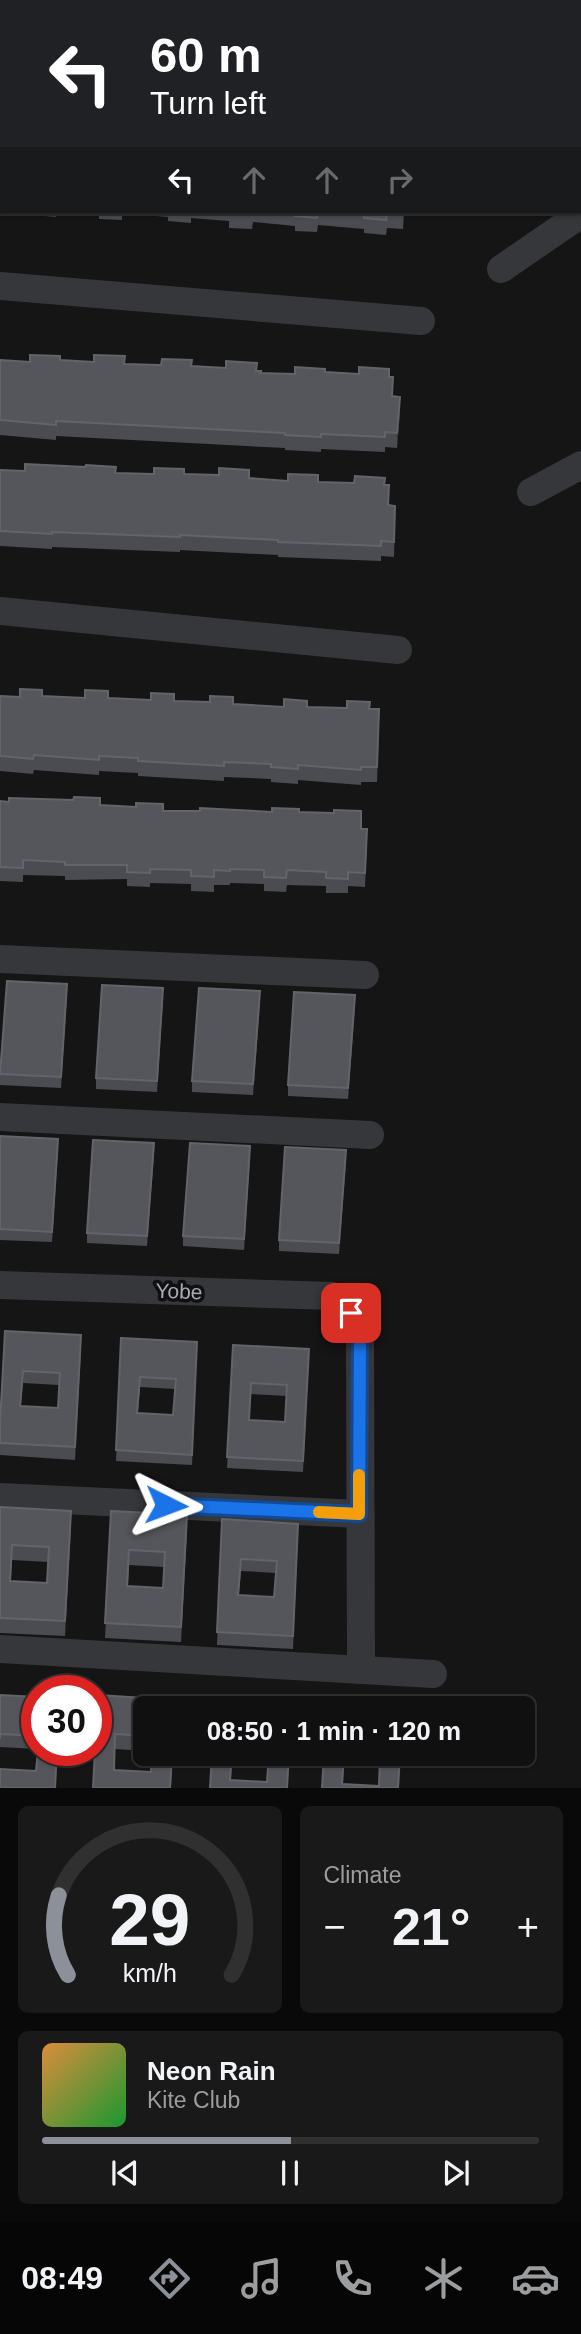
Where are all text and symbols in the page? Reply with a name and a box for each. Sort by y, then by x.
icon: left [35,28,126,119]
text: 60 m [150,28,262,82]
text: Turn left [150,85,266,121]
icon: left [162,161,200,199]
icon: ahead [235,161,273,199]
icon: ahead [308,161,346,199]
icon: right [381,161,419,199]
street label: Yobe [155,1279,203,1303]
pin [321,1283,381,1343]
icon: arrive [332,1294,370,1332]
position arrow [129,1468,203,1542]
speed limit sign: 30 [21,1675,112,1766]
text: 08:50 · 1 min · 120 m [207,1716,461,1746]
text: Climate [324,1862,401,1888]
text: 29 [109,1880,190,1961]
text: 21° [392,1898,471,1956]
text: − [324,1906,346,1948]
text: + [517,1906,539,1948]
text: km/h [123,1959,177,1987]
text: Neon Rain [147,2056,276,2086]
text: Kite Club [147,2087,240,2113]
icon: previous [106,2154,144,2192]
icon: pause [271,2154,309,2192]
icon: next [437,2154,475,2192]
icon: directions [145,2254,194,2303]
icon: music [237,2254,286,2303]
icon: phone [328,2254,377,2303]
icon: climate [419,2254,468,2303]
icon: car [511,2254,560,2303]
text: 08:49 [21,2260,103,2296]

